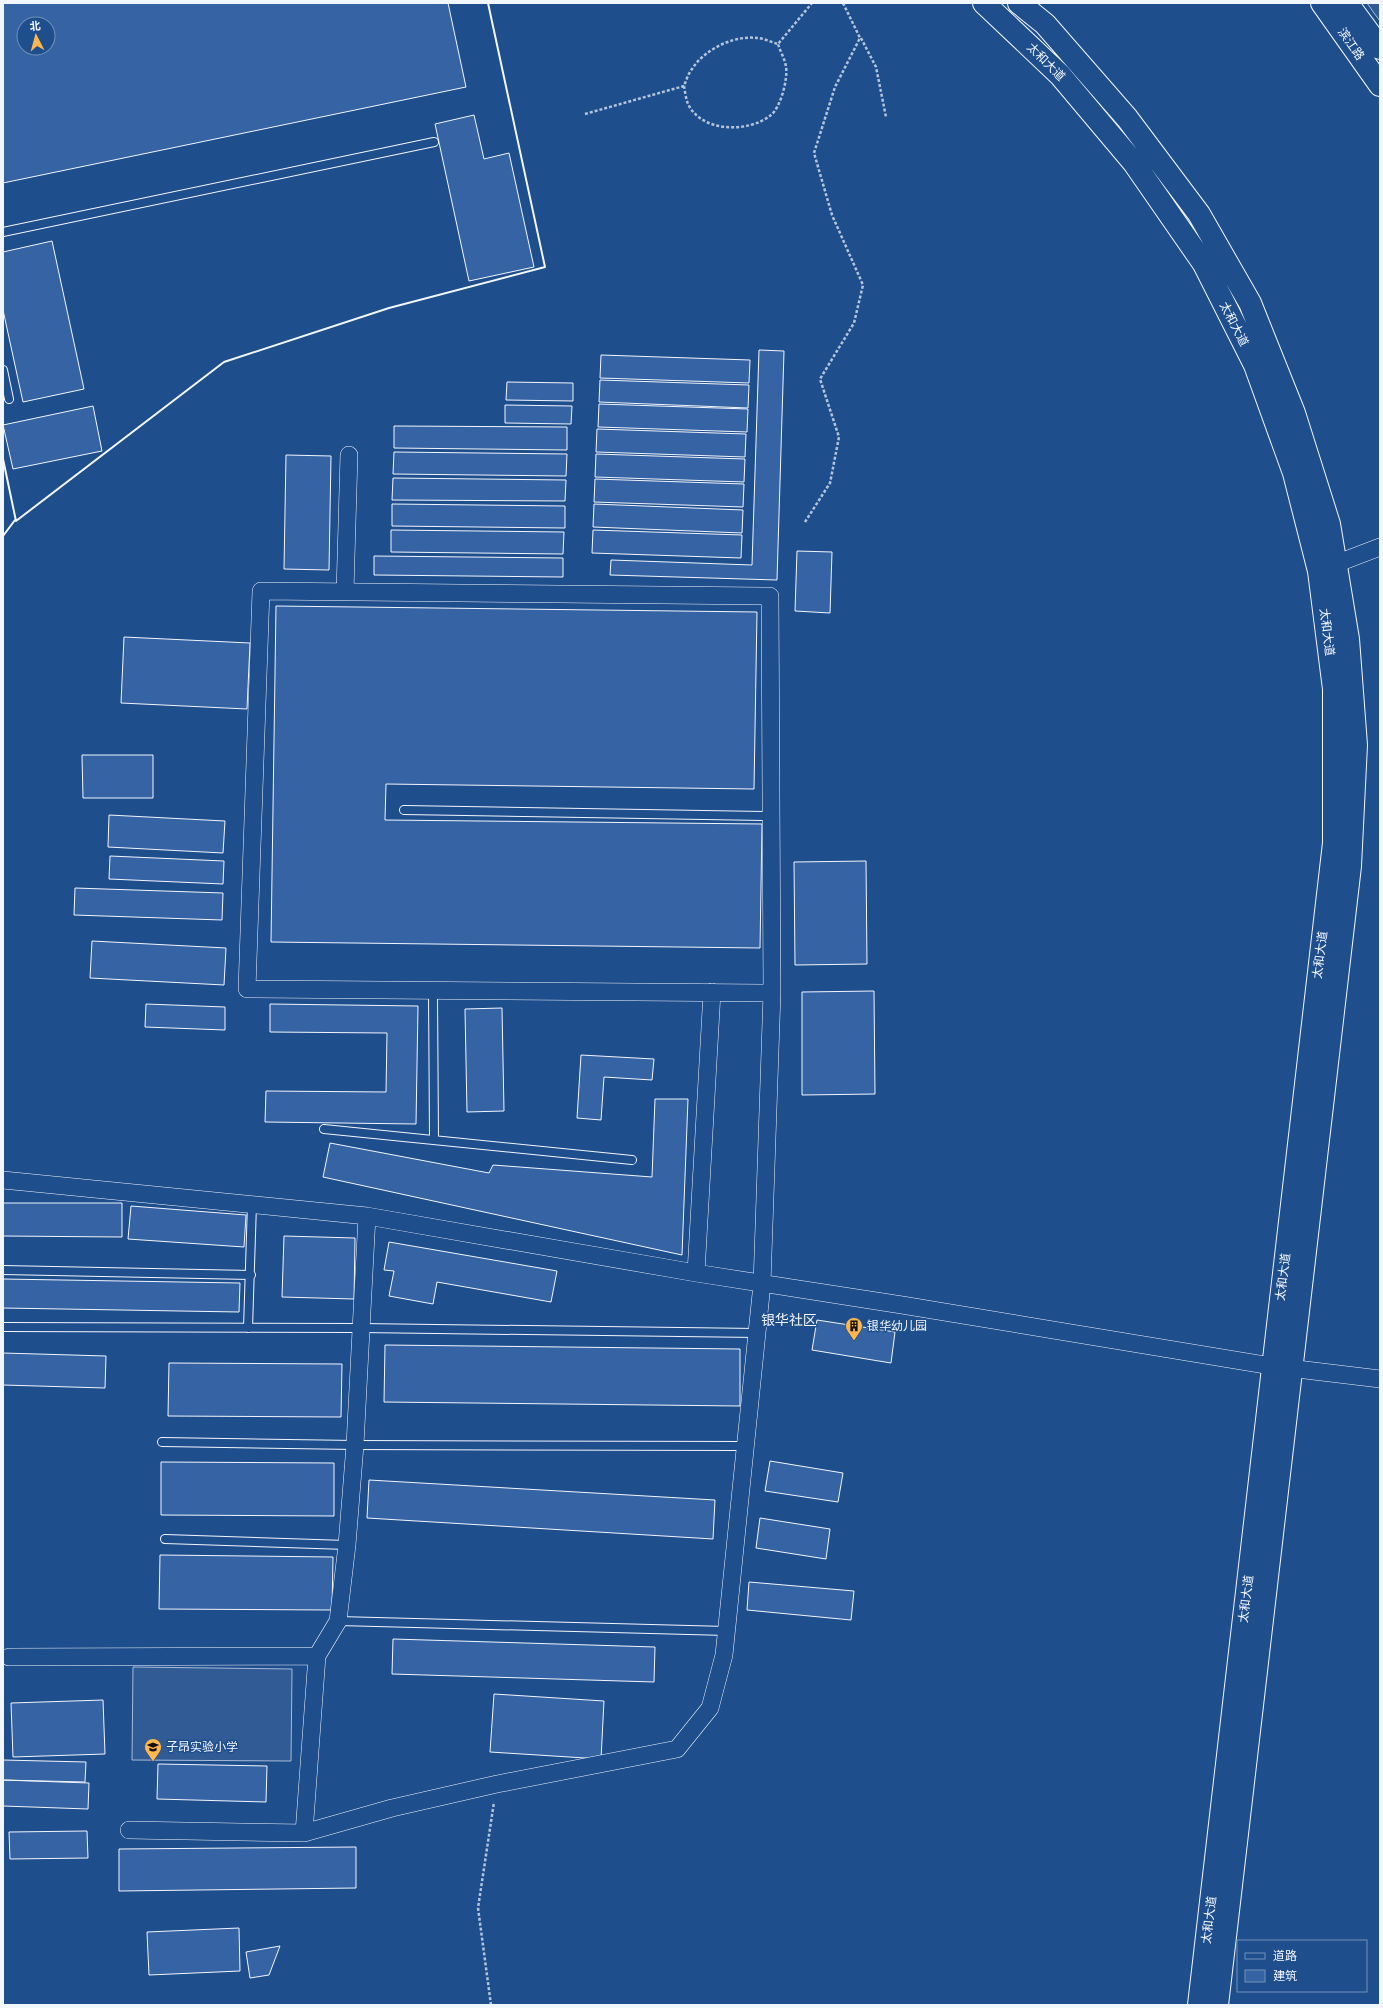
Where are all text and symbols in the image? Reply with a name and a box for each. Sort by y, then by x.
north arrow [16,16,56,56]
text: 北 [29,20,41,34]
street label: 滨江路 [1335,25,1367,63]
street label: 太和大道 [1024,40,1068,84]
street label: 太和大道 [1217,299,1251,349]
street label: 太和大道 [1317,607,1337,657]
street label: 太和大道 [1310,930,1330,980]
street label: 太和大道 [1273,1252,1293,1302]
district label: 银华社区 [761,1312,817,1329]
building icon: 银华幼儿园 [844,1316,864,1341]
place label: 银华幼儿园 [867,1319,927,1333]
street label: 太和大道 [1236,1574,1256,1624]
school or university icon: 子昂实验小学 [143,1737,163,1762]
place label: 子昂实验小学 [166,1740,238,1754]
street label: 太和大道 [1199,1895,1219,1945]
legend [1237,1940,1367,1992]
text: 道路 [1273,1949,1297,1963]
text: 建筑 [1273,1969,1297,1983]

